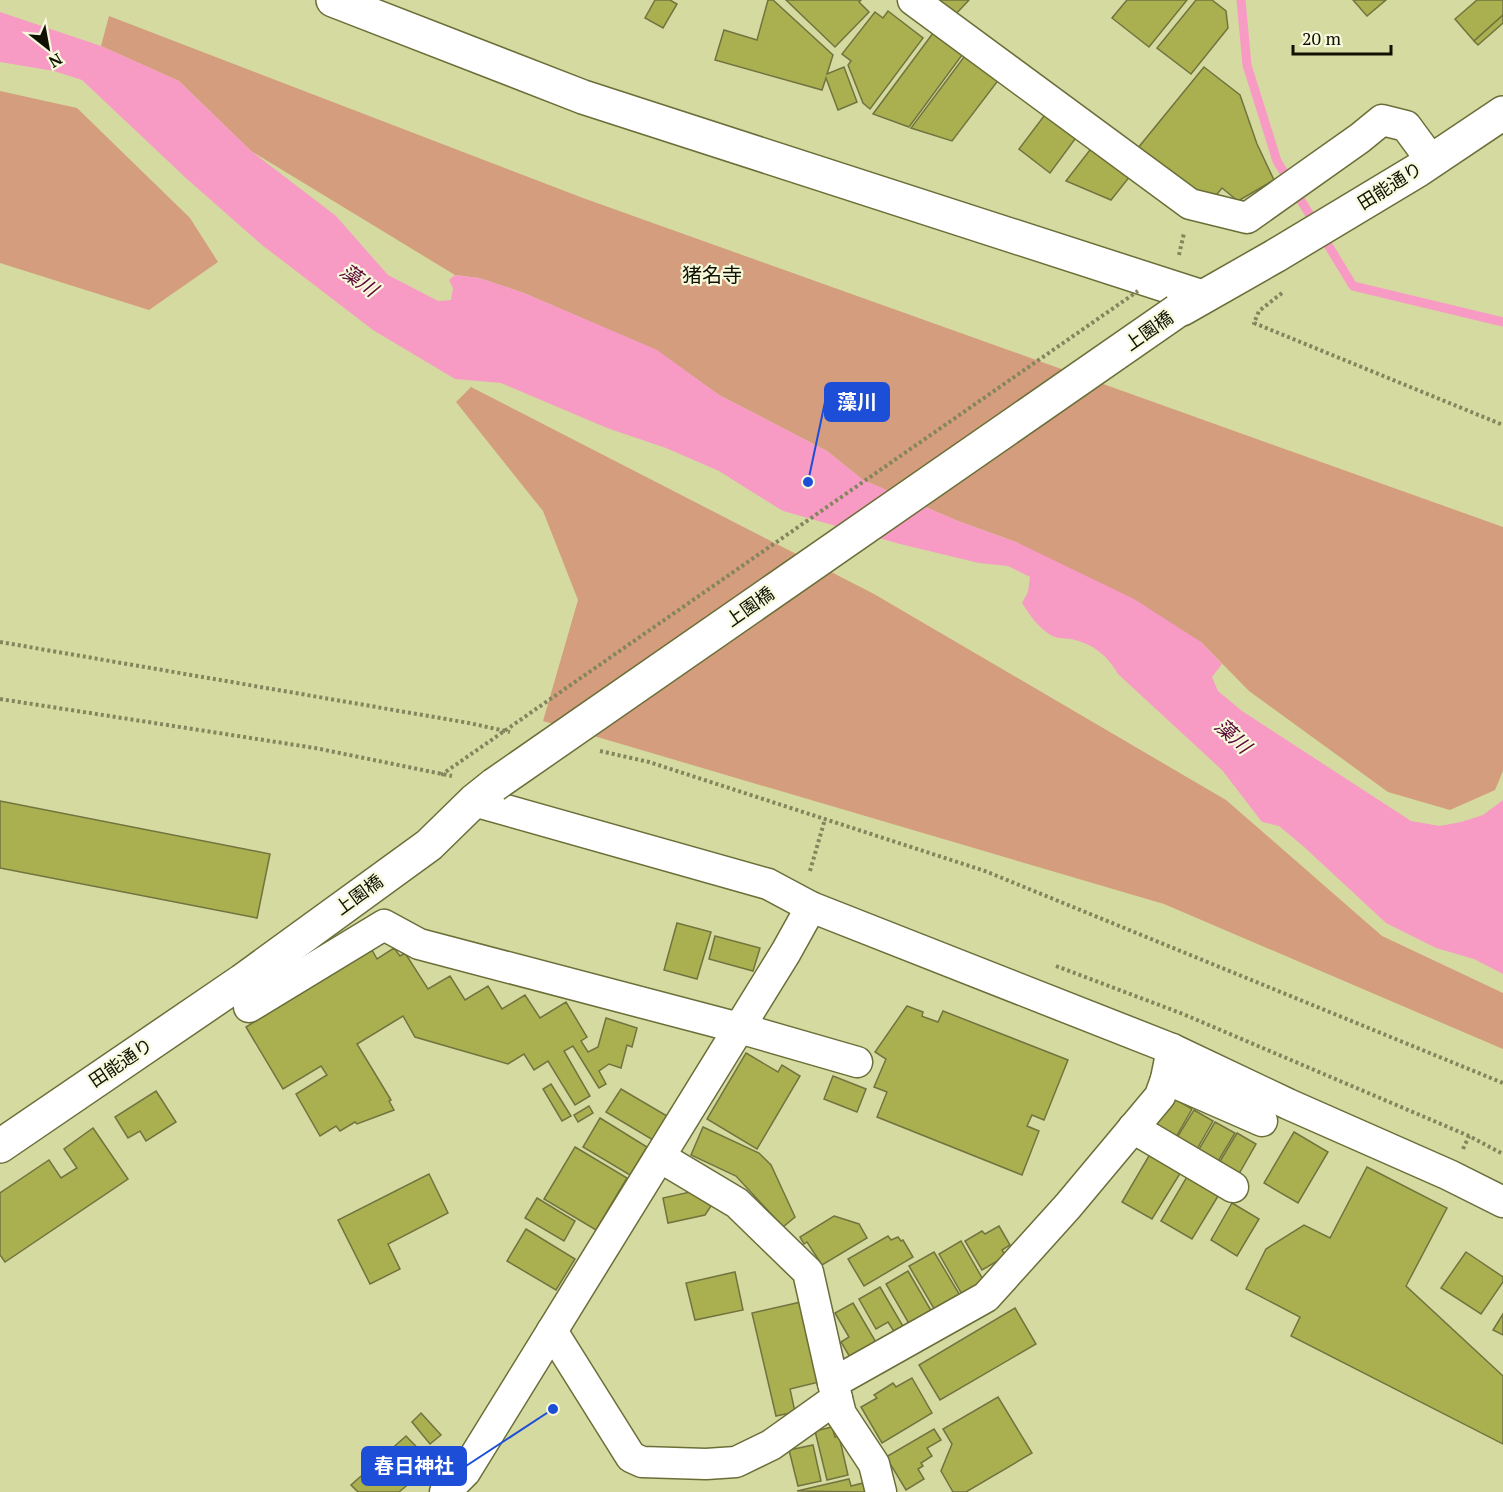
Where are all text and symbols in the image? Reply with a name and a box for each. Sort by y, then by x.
north arrow [18,18,78,78]
scale bar [1293,18,1390,56]
text: 20 m [1302,26,1342,50]
text: N [45,48,67,73]
street label: 田能通り [1353,156,1426,214]
water label: 藻川 [335,257,385,303]
district label: 猪名寺 [682,261,742,288]
street label: 上園橋 [1119,305,1177,355]
callout: 藻川 [825,383,889,421]
text: 藻川 [837,388,877,415]
street label: 上園橋 [720,581,778,631]
water label: 藻川 [1210,712,1259,761]
street label: 上園橋 [330,869,387,920]
street label: 田能通り [84,1032,157,1092]
callout: 春日神社 [362,1447,466,1485]
text: 春日神社 [374,1452,454,1479]

